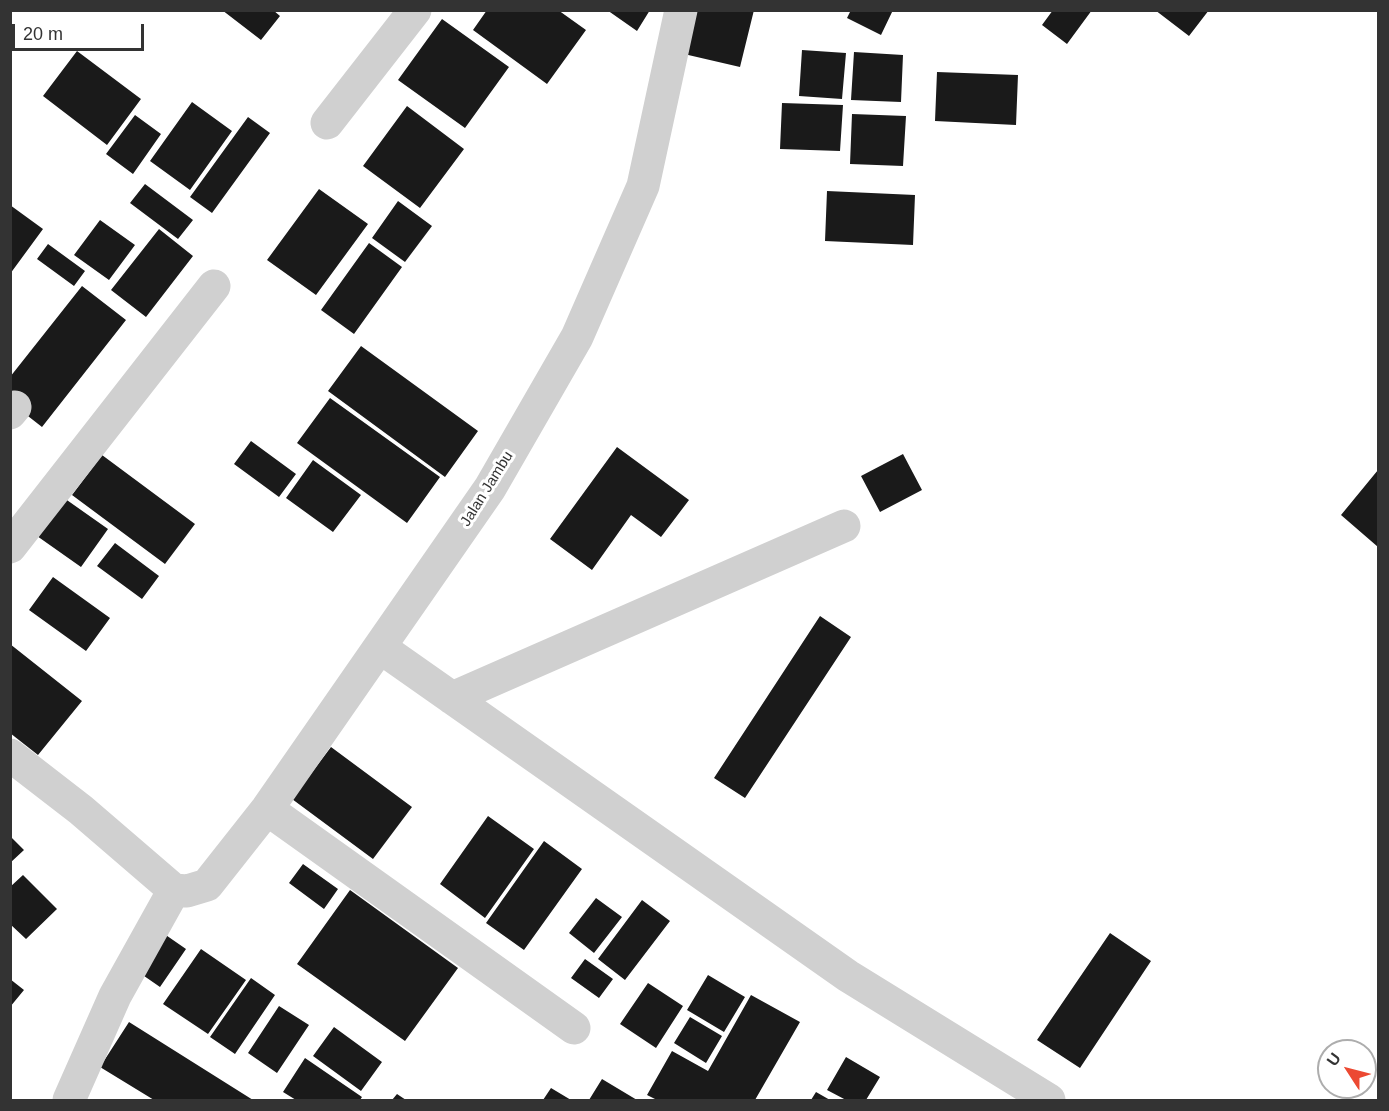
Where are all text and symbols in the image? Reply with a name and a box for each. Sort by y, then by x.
scale bar [15,12,147,50]
text: 20 m [23,24,63,44]
street label: Jalan Jambu [457,448,517,530]
north arrow [1317,1039,1377,1099]
text: U [1323,1050,1344,1069]

